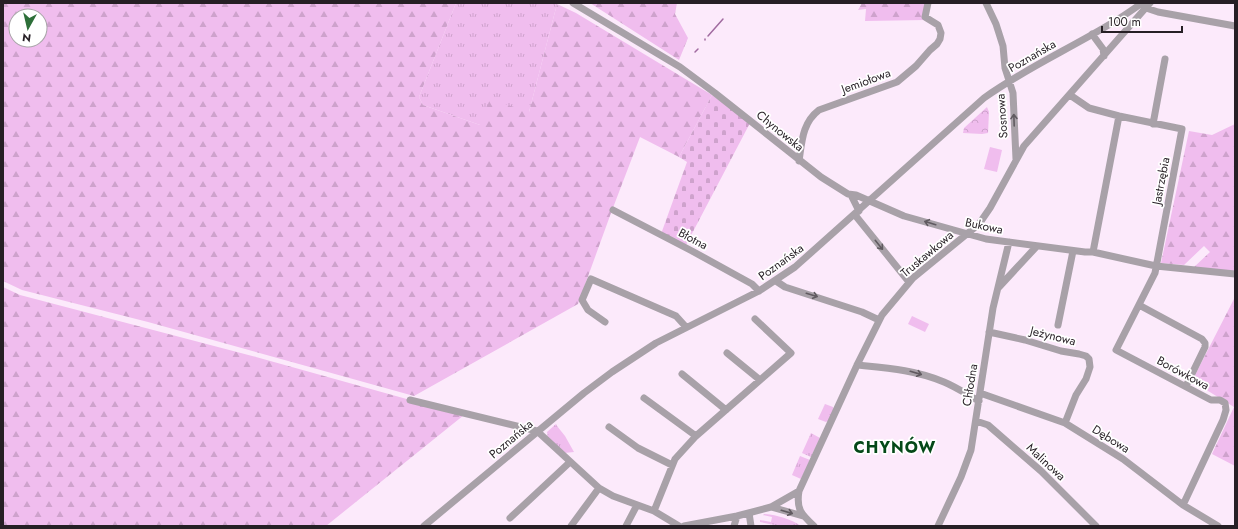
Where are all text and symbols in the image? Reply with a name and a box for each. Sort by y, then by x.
north arrow [8,8,48,48]
scale bar [1102,8,1182,34]
text: 100 m [1108,13,1141,31]
text: N [21,29,32,46]
street label: Poznańska [1005,35,1059,77]
street label: Jemiołowa [837,64,893,99]
street label: Sosnowa [991,93,1013,139]
street label: Chynowska [752,106,808,156]
one-way arrow [1011,114,1018,127]
street label: Jastrzębia [1147,155,1174,208]
street label: Bukowa [963,213,1005,239]
one-way arrow [924,219,937,226]
street label: Błotna [675,224,711,254]
street label: Truskawkowa [897,226,958,282]
street label: Poznańska [755,239,808,285]
one-way arrow [875,240,884,250]
one-way arrow [805,292,818,299]
street label: Jeżynowa [1026,321,1078,350]
street label: Borówkowa [1154,352,1213,394]
street label: Chłodna [958,362,982,408]
one-way arrow [909,369,922,377]
street label: Poznańska [485,415,537,463]
street label: Dębowa [1089,420,1134,458]
district label: CHYNÓW [854,436,936,459]
street label: Malinowa [1022,439,1070,485]
one-way arrow [781,509,794,516]

